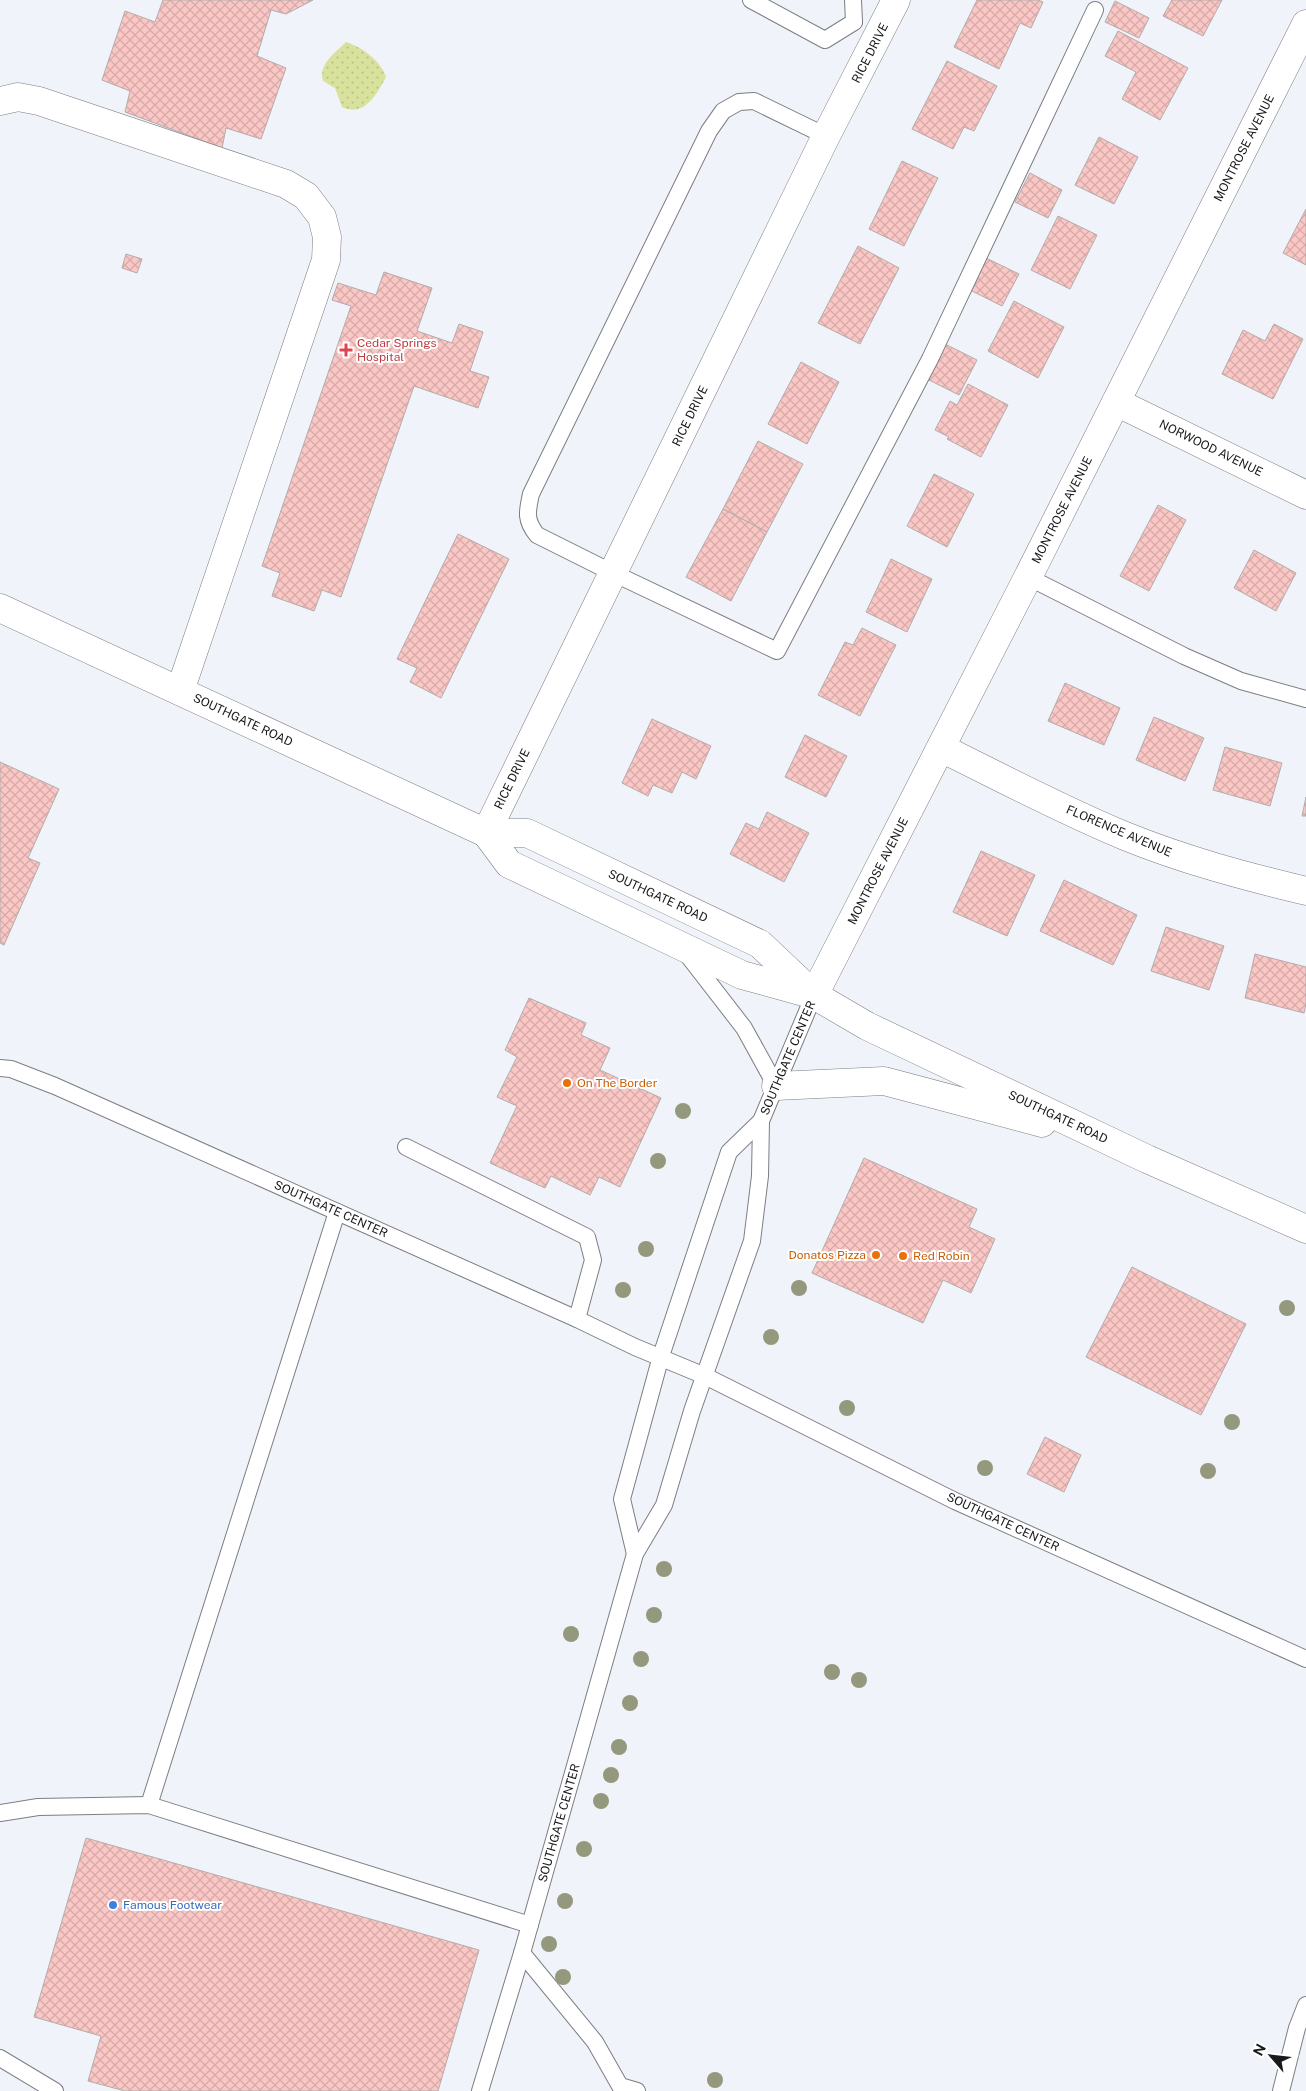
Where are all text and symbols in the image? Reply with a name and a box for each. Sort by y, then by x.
street label: RICE DRIVE [849,21,891,85]
street label: MONTROSE AVENUE [1211,92,1277,204]
place label: Cedar Springs Hospital [357,336,437,364]
marker: Cedar Springs Hospital [339,343,353,357]
street label: RICE DRIVE [669,383,711,449]
street label: NORWOOD AVENUE [1157,417,1265,479]
street label: MONTROSE AVENUE [1029,454,1095,566]
street label: SOUTHGATE ROAD [191,691,295,749]
street label: RICE DRIVE [491,746,533,812]
street label: FLORENCE AVENUE [1064,802,1174,860]
street label: MONTROSE AVENUE [845,815,911,927]
street label: SOUTHGATE ROAD [606,867,710,925]
street label: SOUTHGATE CENTER [758,999,818,1117]
place label: On The Border [577,1076,658,1090]
marker: On The Border [561,1077,573,1089]
street label: SOUTHGATE ROAD [1006,1088,1110,1146]
street label: SOUTHGATE CENTER [272,1178,390,1240]
place label: Donatos Pizza [788,1248,866,1262]
marker: Donatos Pizza [870,1249,882,1261]
place label: Red Robin [913,1249,970,1263]
marker: Red Robin [897,1250,909,1262]
street label: SOUTHGATE CENTER [944,1490,1062,1554]
street label: SOUTHGATE CENTER [535,1762,583,1884]
place label: Famous Footwear [123,1898,222,1912]
marker: Famous Footwear [107,1899,119,1911]
north arrow [1246,2031,1296,2081]
text: N [1250,2041,1269,2058]

